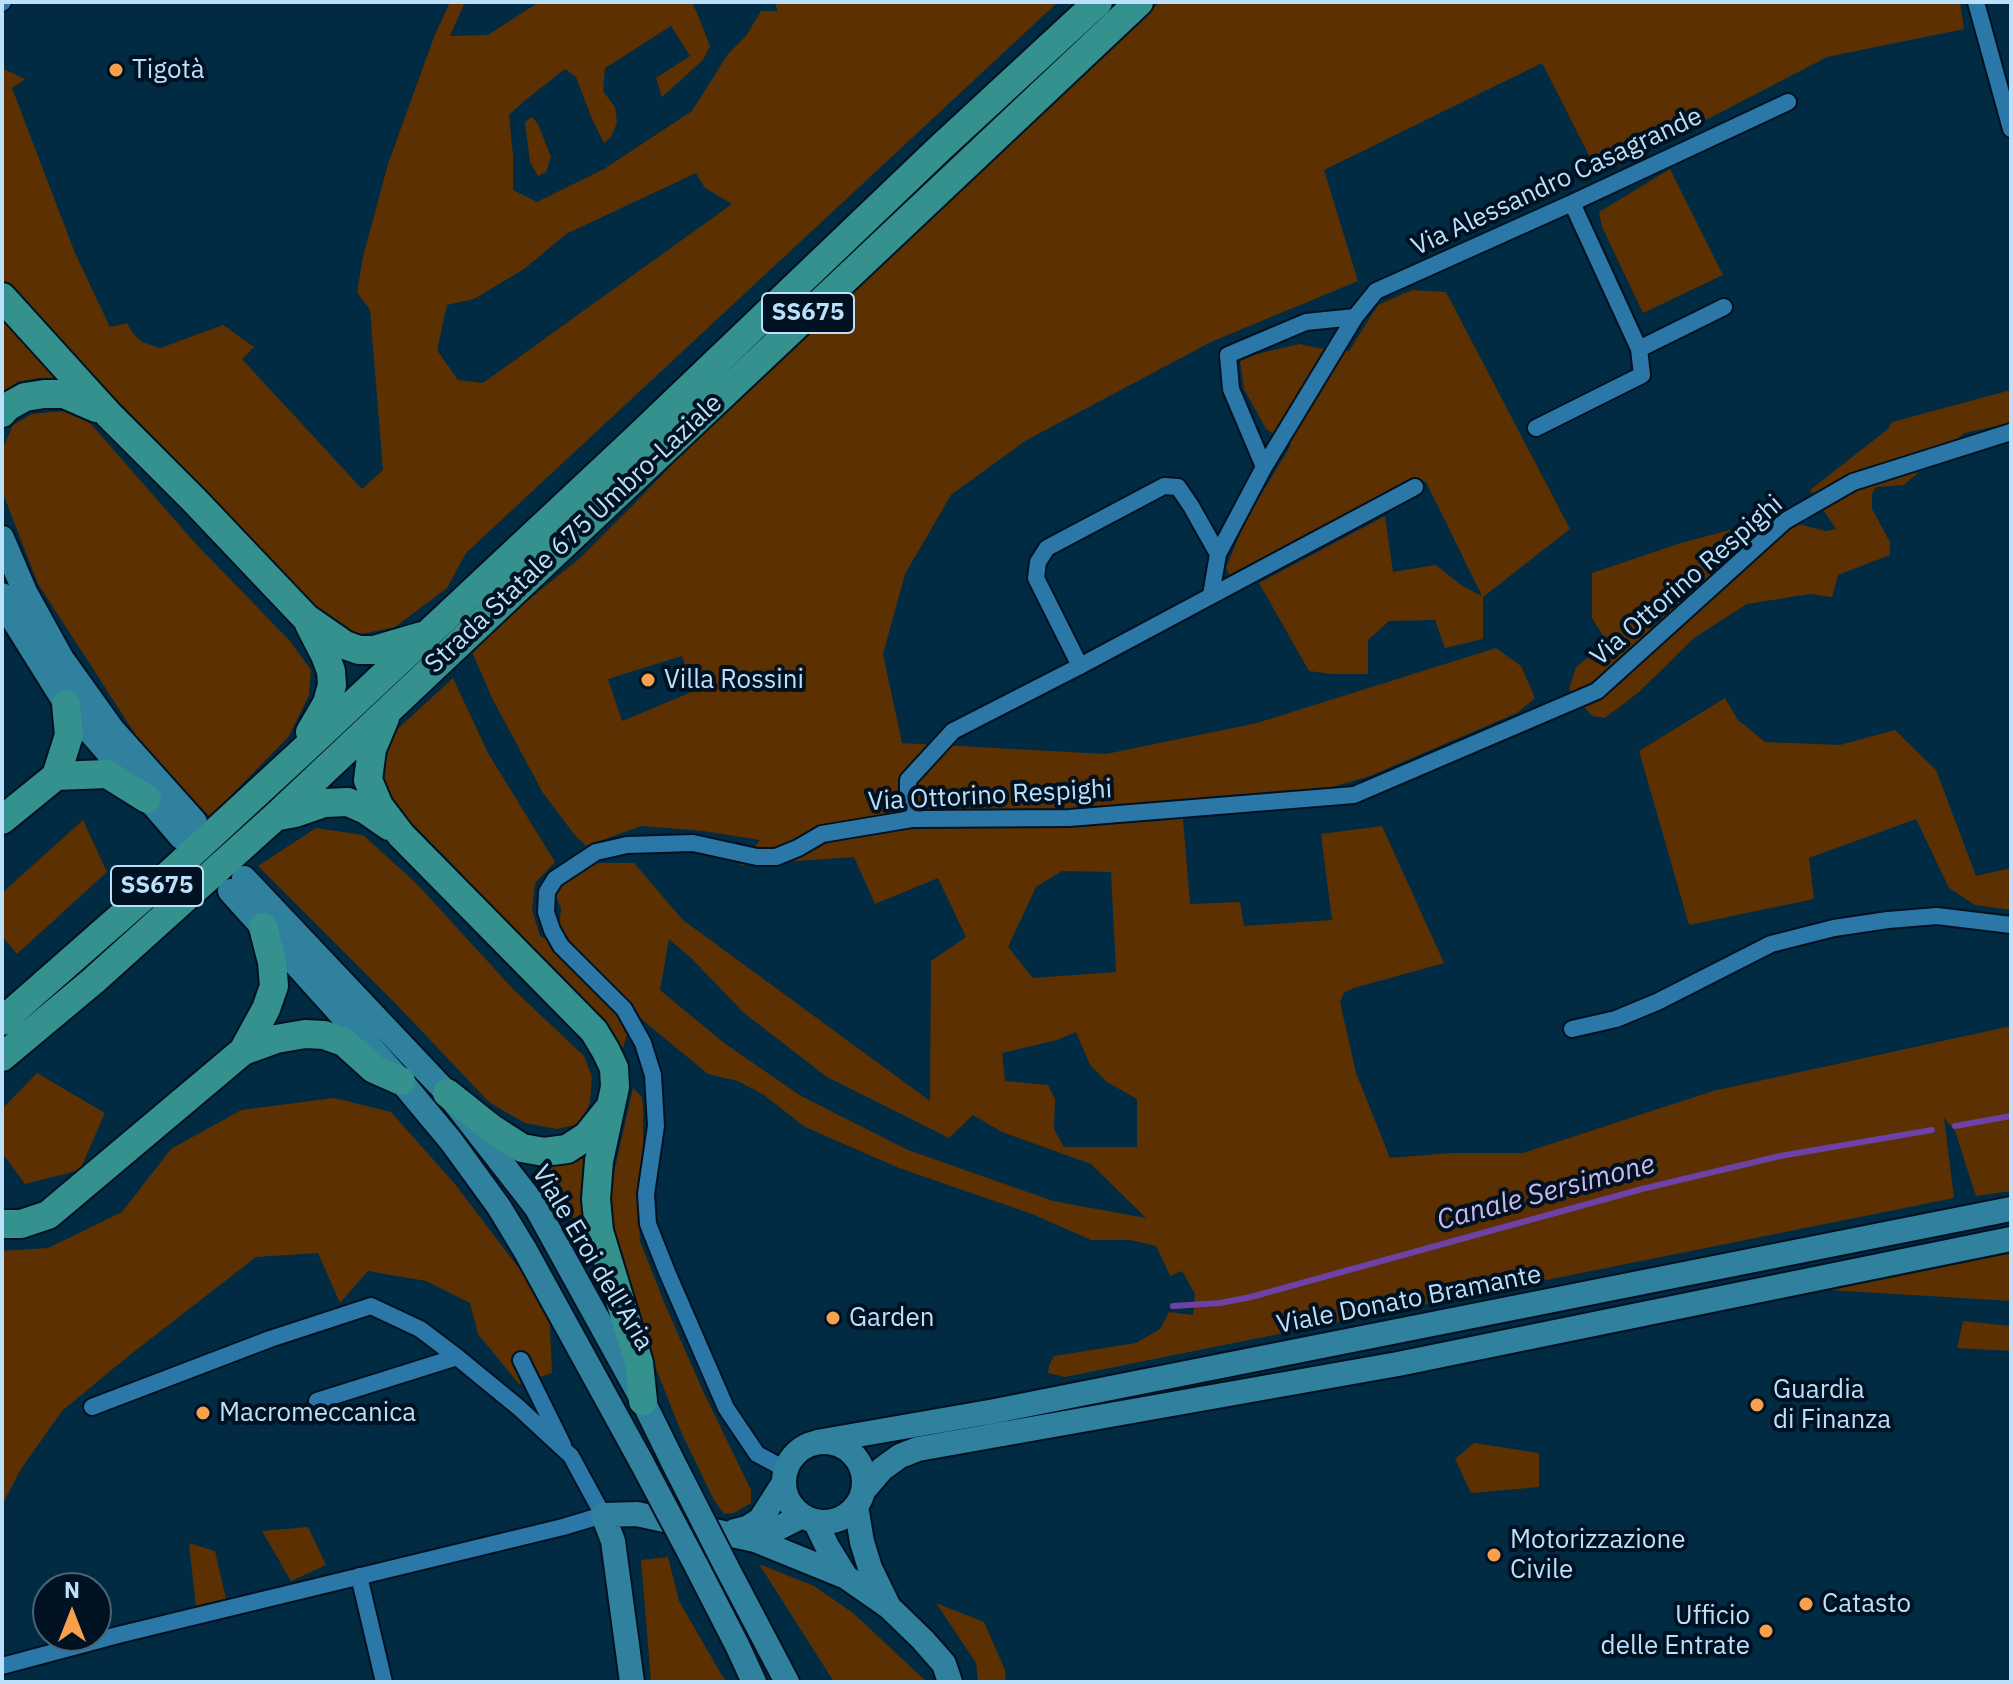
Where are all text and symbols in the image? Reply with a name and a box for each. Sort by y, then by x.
place label: Tigotà [132,54,205,86]
marker: Tigotà [107,61,125,79]
street label: Via Alessandro Casagrande [1407,101,1707,263]
road number: SS675 [762,293,854,333]
street label: Strada Statale 675 Umbro-Laziale [419,388,729,680]
street label: Via Ottorino Respighi [1585,489,1789,673]
place label: Villa Rossini [664,664,804,696]
marker: Villa Rossini [639,671,657,689]
street label: Via Ottorino Respighi [867,774,1113,818]
road number: SS675 [111,866,203,906]
water label: Canale Sersimone [1434,1148,1658,1238]
street label: Viale Eroi dell'Aria [524,1160,660,1356]
street label: Viale Donato Bramante [1274,1259,1544,1341]
place label: Garden [849,1302,934,1334]
marker: Garden [824,1309,842,1327]
place label: Guardia di Finanza [1773,1374,1891,1436]
marker: Guardia di Finanza [1748,1396,1766,1414]
place label: Macromeccanica [219,1397,416,1429]
marker: Macromeccanica [194,1404,212,1422]
place label: Motorizzazione Civile [1510,1524,1685,1586]
marker: Motorizzazione Civile [1485,1546,1503,1564]
north arrow [32,1572,112,1652]
text: N [64,1575,80,1604]
place label: Catasto [1822,1588,1911,1620]
marker: Catasto [1797,1595,1815,1613]
place label: Ufficio delle Entrate [1601,1600,1750,1662]
marker: Ufficio delle Entrate [1757,1622,1775,1640]

